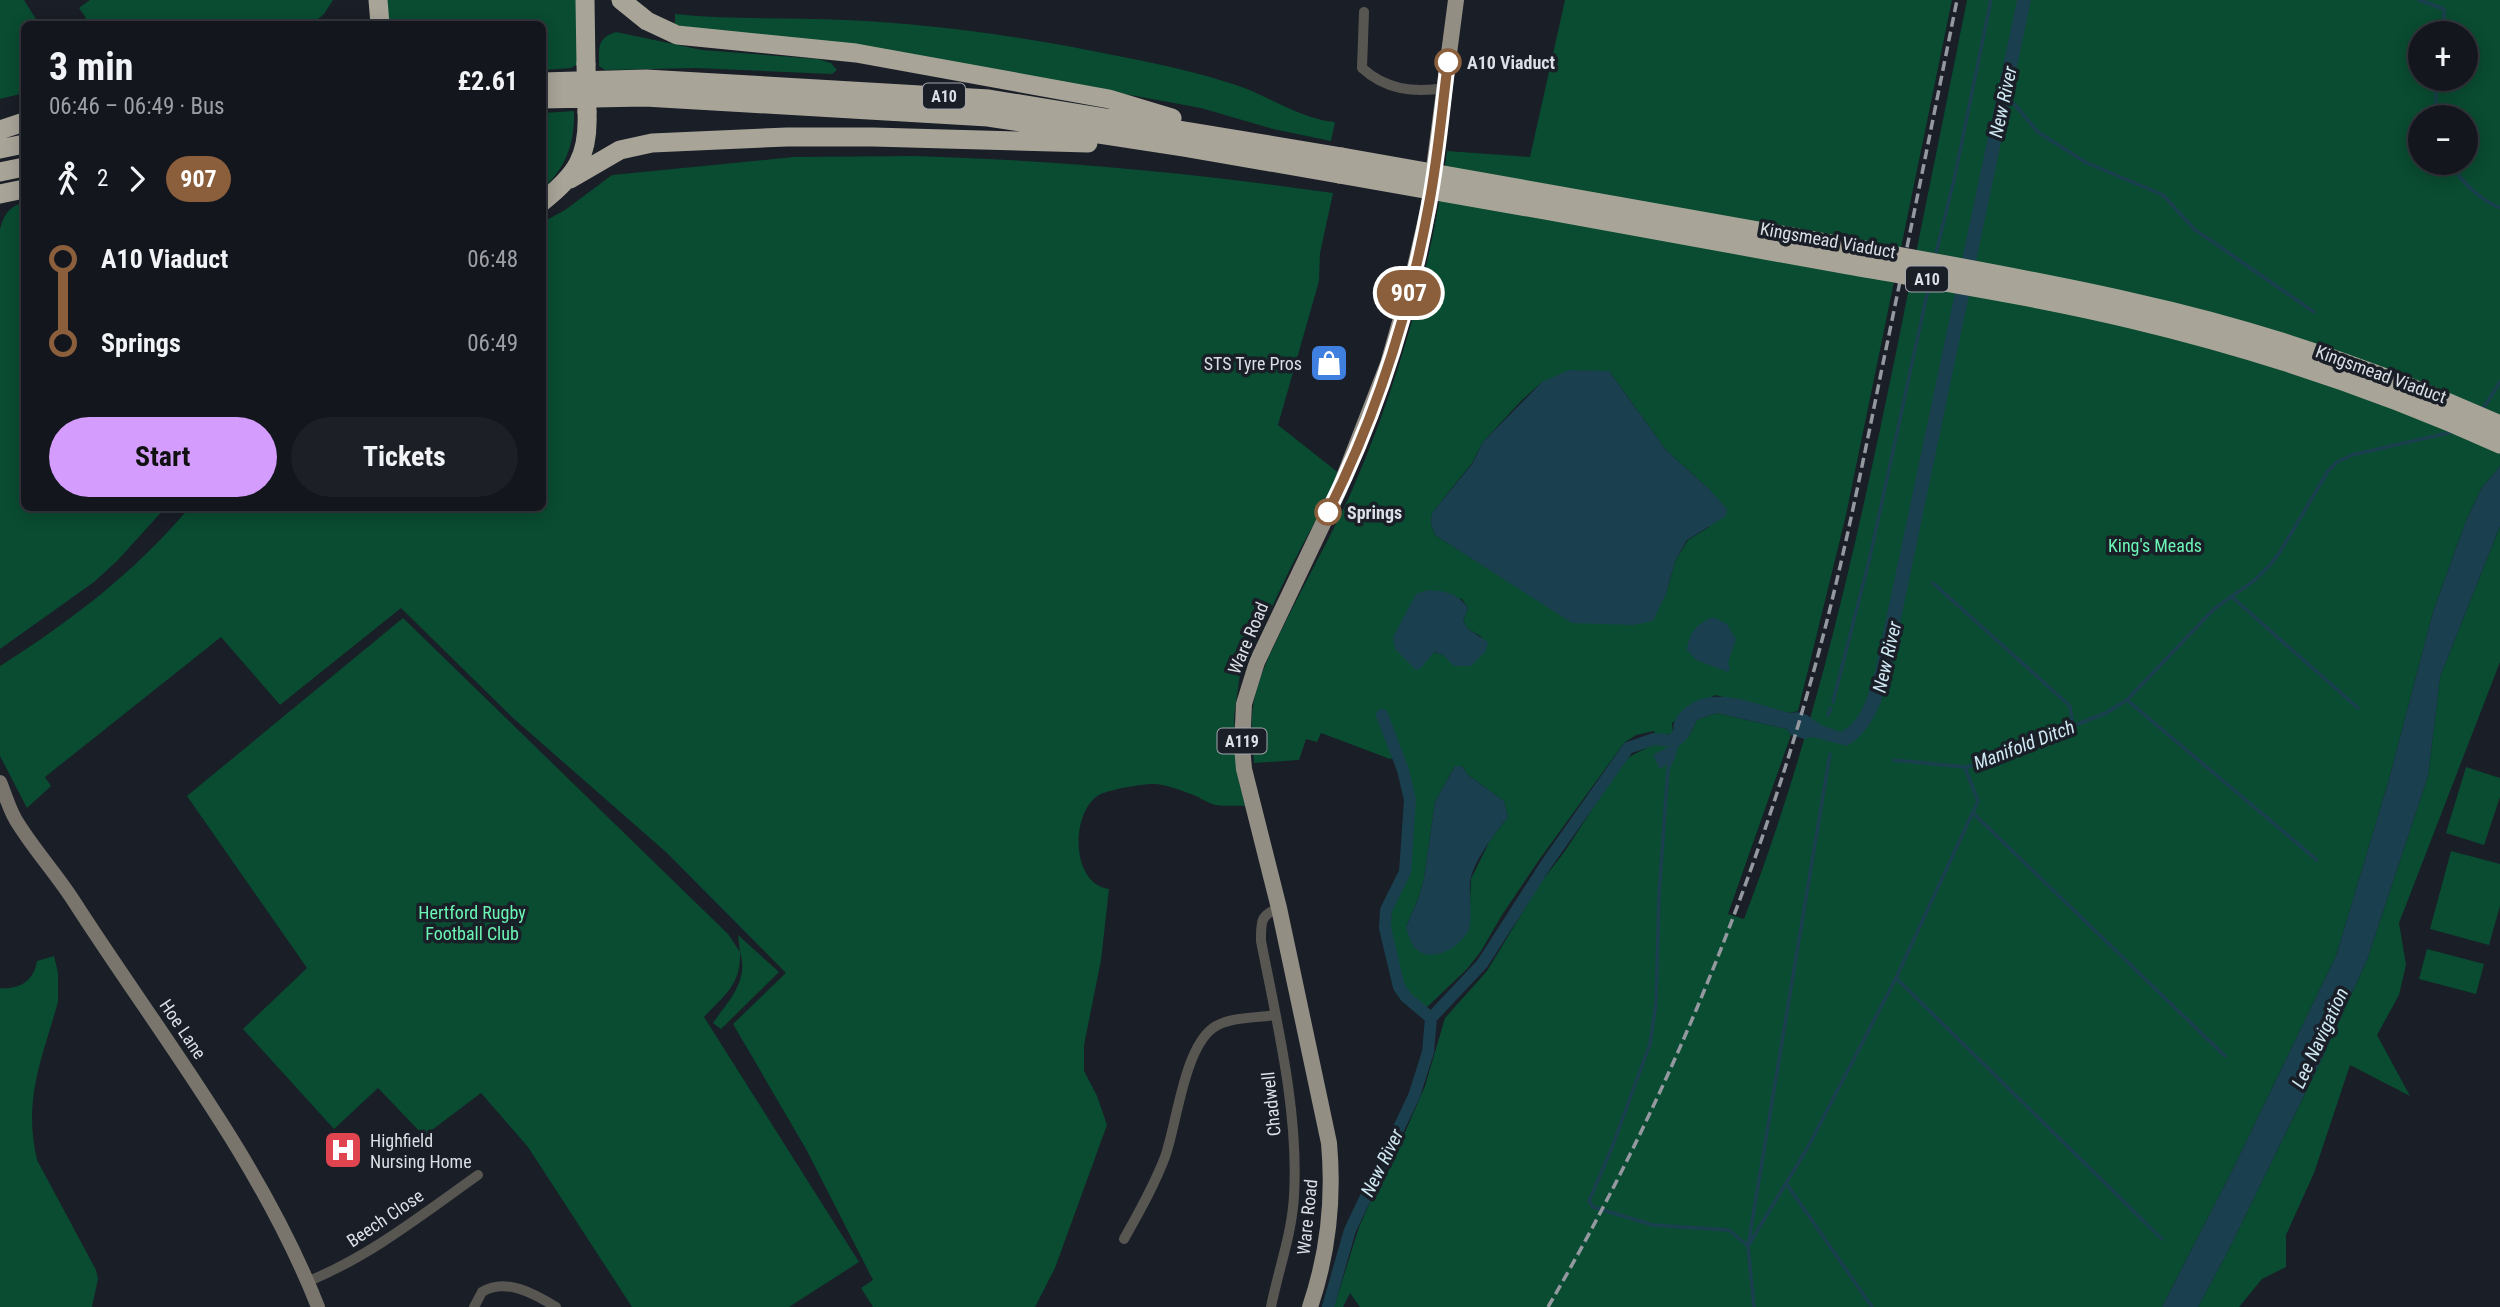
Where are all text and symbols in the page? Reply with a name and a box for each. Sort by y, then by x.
map controls [2408,21,2478,175]
button: + [2408,21,2478,91]
text: 3 min [49,45,133,89]
marker: A10 Viaduct [1435,49,1461,75]
place label: A10 Viaduct [1467,52,1556,73]
water label: New River [1984,64,2022,140]
text: £2.61 [457,66,518,96]
road number: A10 [923,83,965,108]
text: 06:46 – 06:49 · Bus [49,93,225,120]
button: − [2408,105,2478,175]
icon: walk [49,160,87,198]
icon: forward [118,160,156,198]
text: 2 [97,165,108,192]
text: 907 [180,165,217,193]
street label: Kingsmead Viaduct [1758,218,1898,262]
text: A10 Viaduct [101,244,228,274]
text: 06:48 [467,246,518,273]
road number: A10 [1906,266,1948,292]
line badge: 907 [1369,270,1449,316]
text: 907 [1391,279,1427,307]
text: Springs [101,328,181,358]
text: 06:49 [467,330,518,357]
street label: Kingsmead Viaduct [2313,341,2449,407]
shop icon: STS Tyre Pros [1308,342,1350,384]
place label: STS Tyre Pros [1204,353,1302,374]
button: Start [49,417,277,497]
button: Tickets [291,417,518,497]
marker: Springs [1315,499,1341,525]
place label: Springs [1347,502,1402,523]
park label: King's Meads [2108,535,2202,556]
street label: Ware Road [1223,599,1273,677]
water label: New River [1868,619,1906,695]
water label: Manifold Ditch [1970,715,2078,775]
road number: A119 [1218,728,1266,754]
park label: Hertford Rugby Football Club [418,902,526,944]
water label: Lee Navigation [2287,984,2353,1092]
street label: Hoe Lane [156,995,210,1063]
street label: Chadwell [1257,1071,1285,1137]
water label: New River [1356,1125,1408,1201]
hospital icon: Highfield Nursing Home [322,1129,364,1171]
place label: Highfield Nursing Home [370,1130,472,1172]
street label: Ware Road [1293,1178,1321,1256]
street label: Beech Close [343,1185,427,1251]

